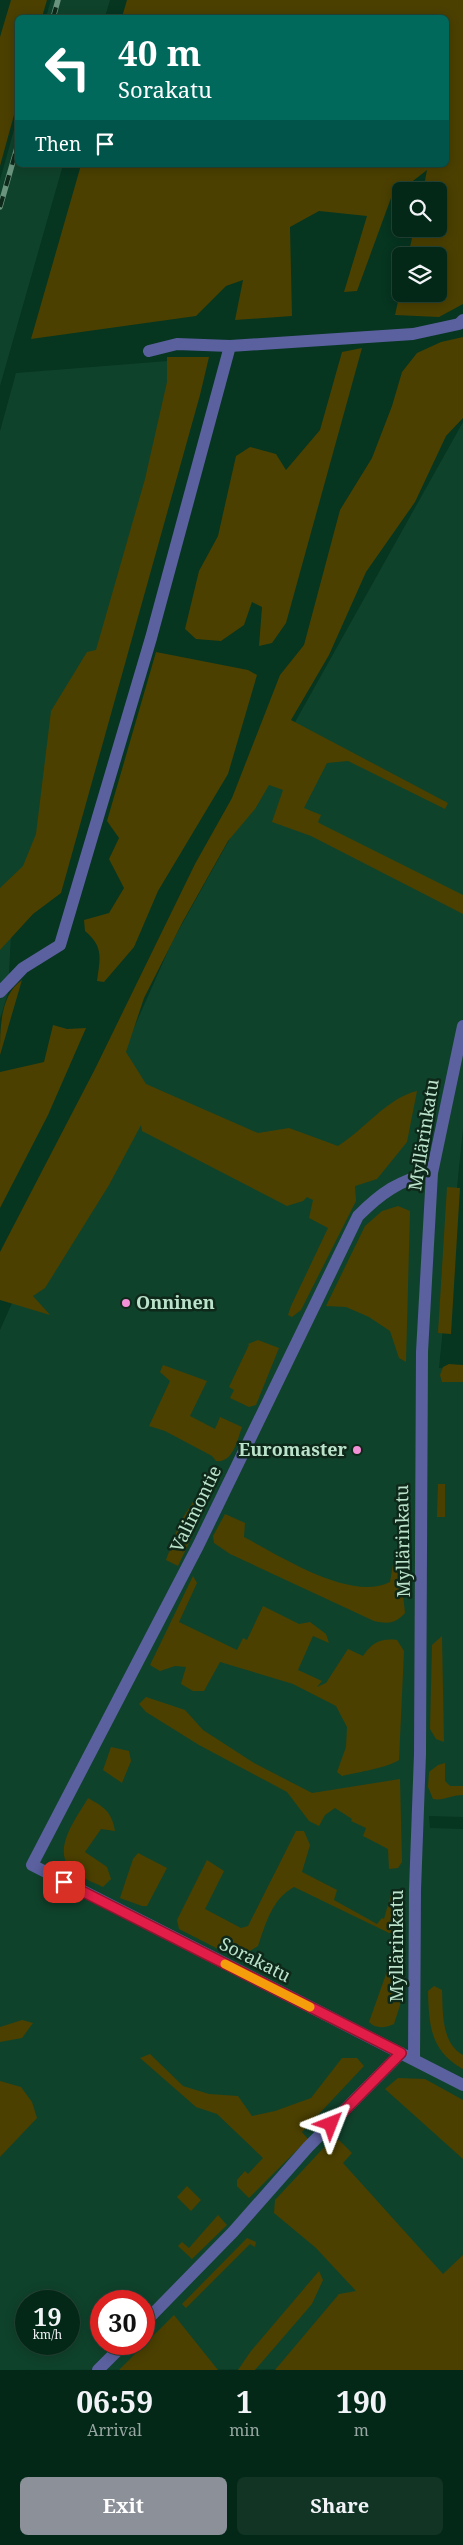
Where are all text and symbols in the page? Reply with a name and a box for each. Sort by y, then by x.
text: 40 m [118,29,201,76]
icon: left [35,35,100,100]
text: Sorakatu [118,74,212,104]
icon: arrive [91,130,119,158]
text: Then [35,131,81,157]
map controls [392,182,447,302]
button: search [392,182,447,237]
button: layers [392,247,447,302]
street label: Myllärinkatu [402,1077,444,1192]
place label: Onninen [136,1290,215,1314]
marker: Onninen [120,1297,132,1309]
place label: Euromaster [239,1437,348,1461]
marker: Euromaster [351,1444,363,1456]
street label: Valimontie [164,1461,226,1556]
street label: Myllärinkatu [389,1484,415,1598]
pin [43,1861,85,1903]
icon: arrive [50,1868,78,1896]
street label: Myllärinkatu [384,1889,408,2002]
street label: Sorakatu [216,1931,296,1988]
position arrow [304,2097,356,2149]
speed limit sign: 30 [90,2290,155,2355]
text: 19 [33,2299,62,2333]
text: km/h [33,2326,62,2343]
text: 06:59 [76,2381,153,2422]
text: 1 [236,2381,253,2422]
text: 190 [336,2381,387,2422]
text: Arrival [87,2419,142,2441]
text: min [229,2419,260,2441]
text: m [354,2419,369,2441]
button: Exit [20,2477,227,2535]
button: Share [237,2477,443,2535]

